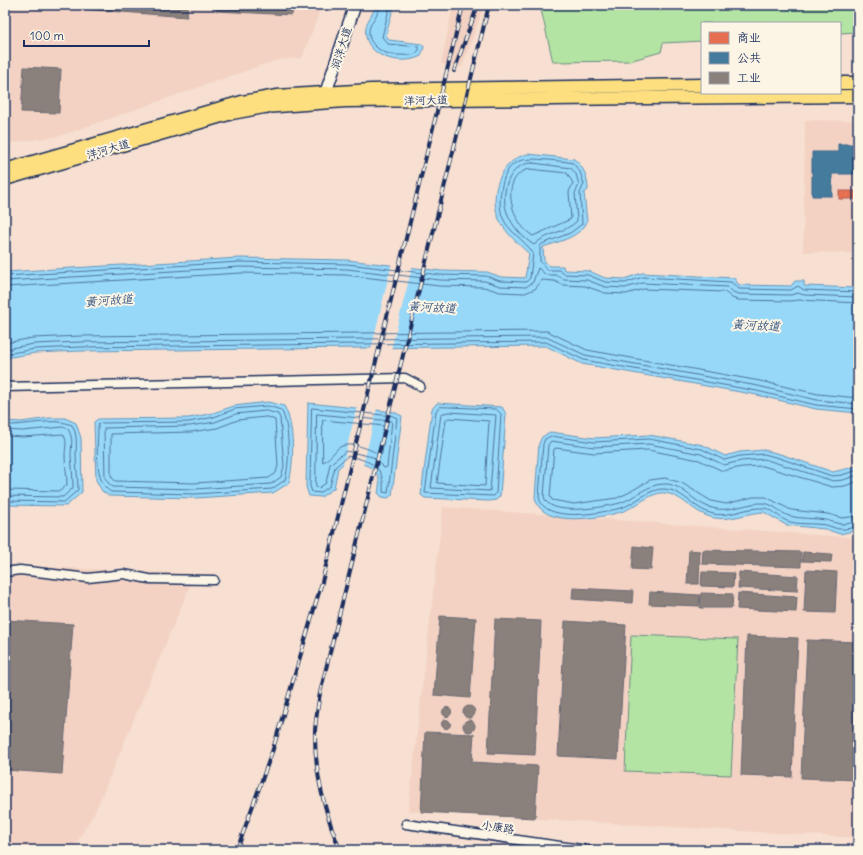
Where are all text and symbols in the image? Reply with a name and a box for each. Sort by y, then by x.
scale bar [24,22,149,48]
legend [701,22,841,94]
street label: 润洋大道 [328,25,354,71]
text: 100 m [30,28,64,43]
text: 商业 [737,30,761,45]
text: 公共 [737,50,761,65]
text: 工业 [737,70,761,85]
street label: 洋河大道 [404,93,448,107]
street label: 洋河大道 [85,136,131,162]
water label: 黄河故道 [85,291,134,309]
water label: 黄河故道 [408,298,457,316]
water label: 黄河故道 [732,316,781,334]
street label: 小康路 [481,818,515,836]

